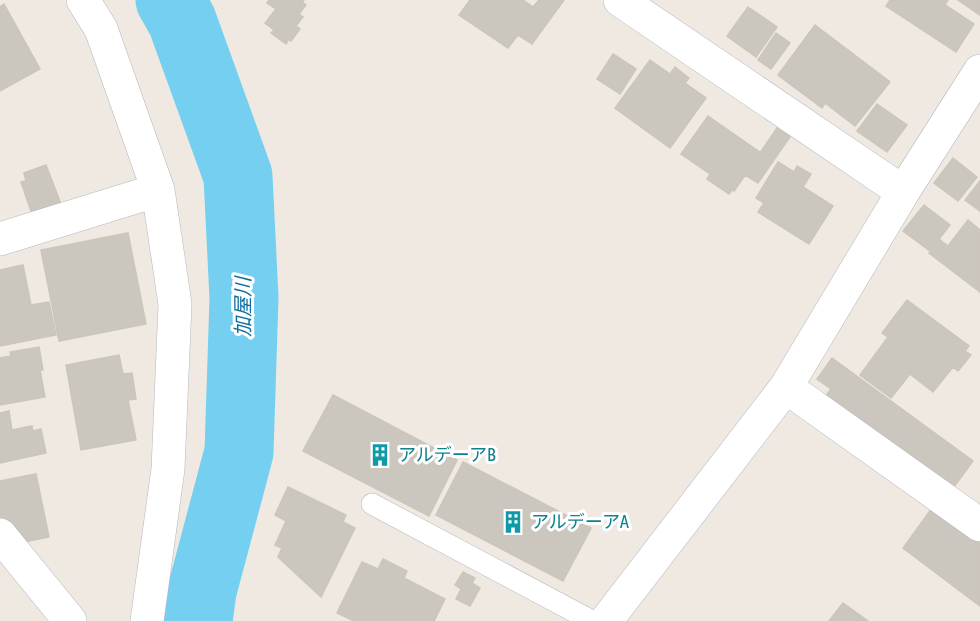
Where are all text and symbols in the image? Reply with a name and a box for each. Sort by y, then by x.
water label: 加屋川 [231,275,254,337]
building icon: アルデーアB [367,442,393,468]
place label: アルデーアB [398,444,496,465]
building icon: アルデーアA [500,509,526,535]
place label: アルデーアA [531,511,629,532]

